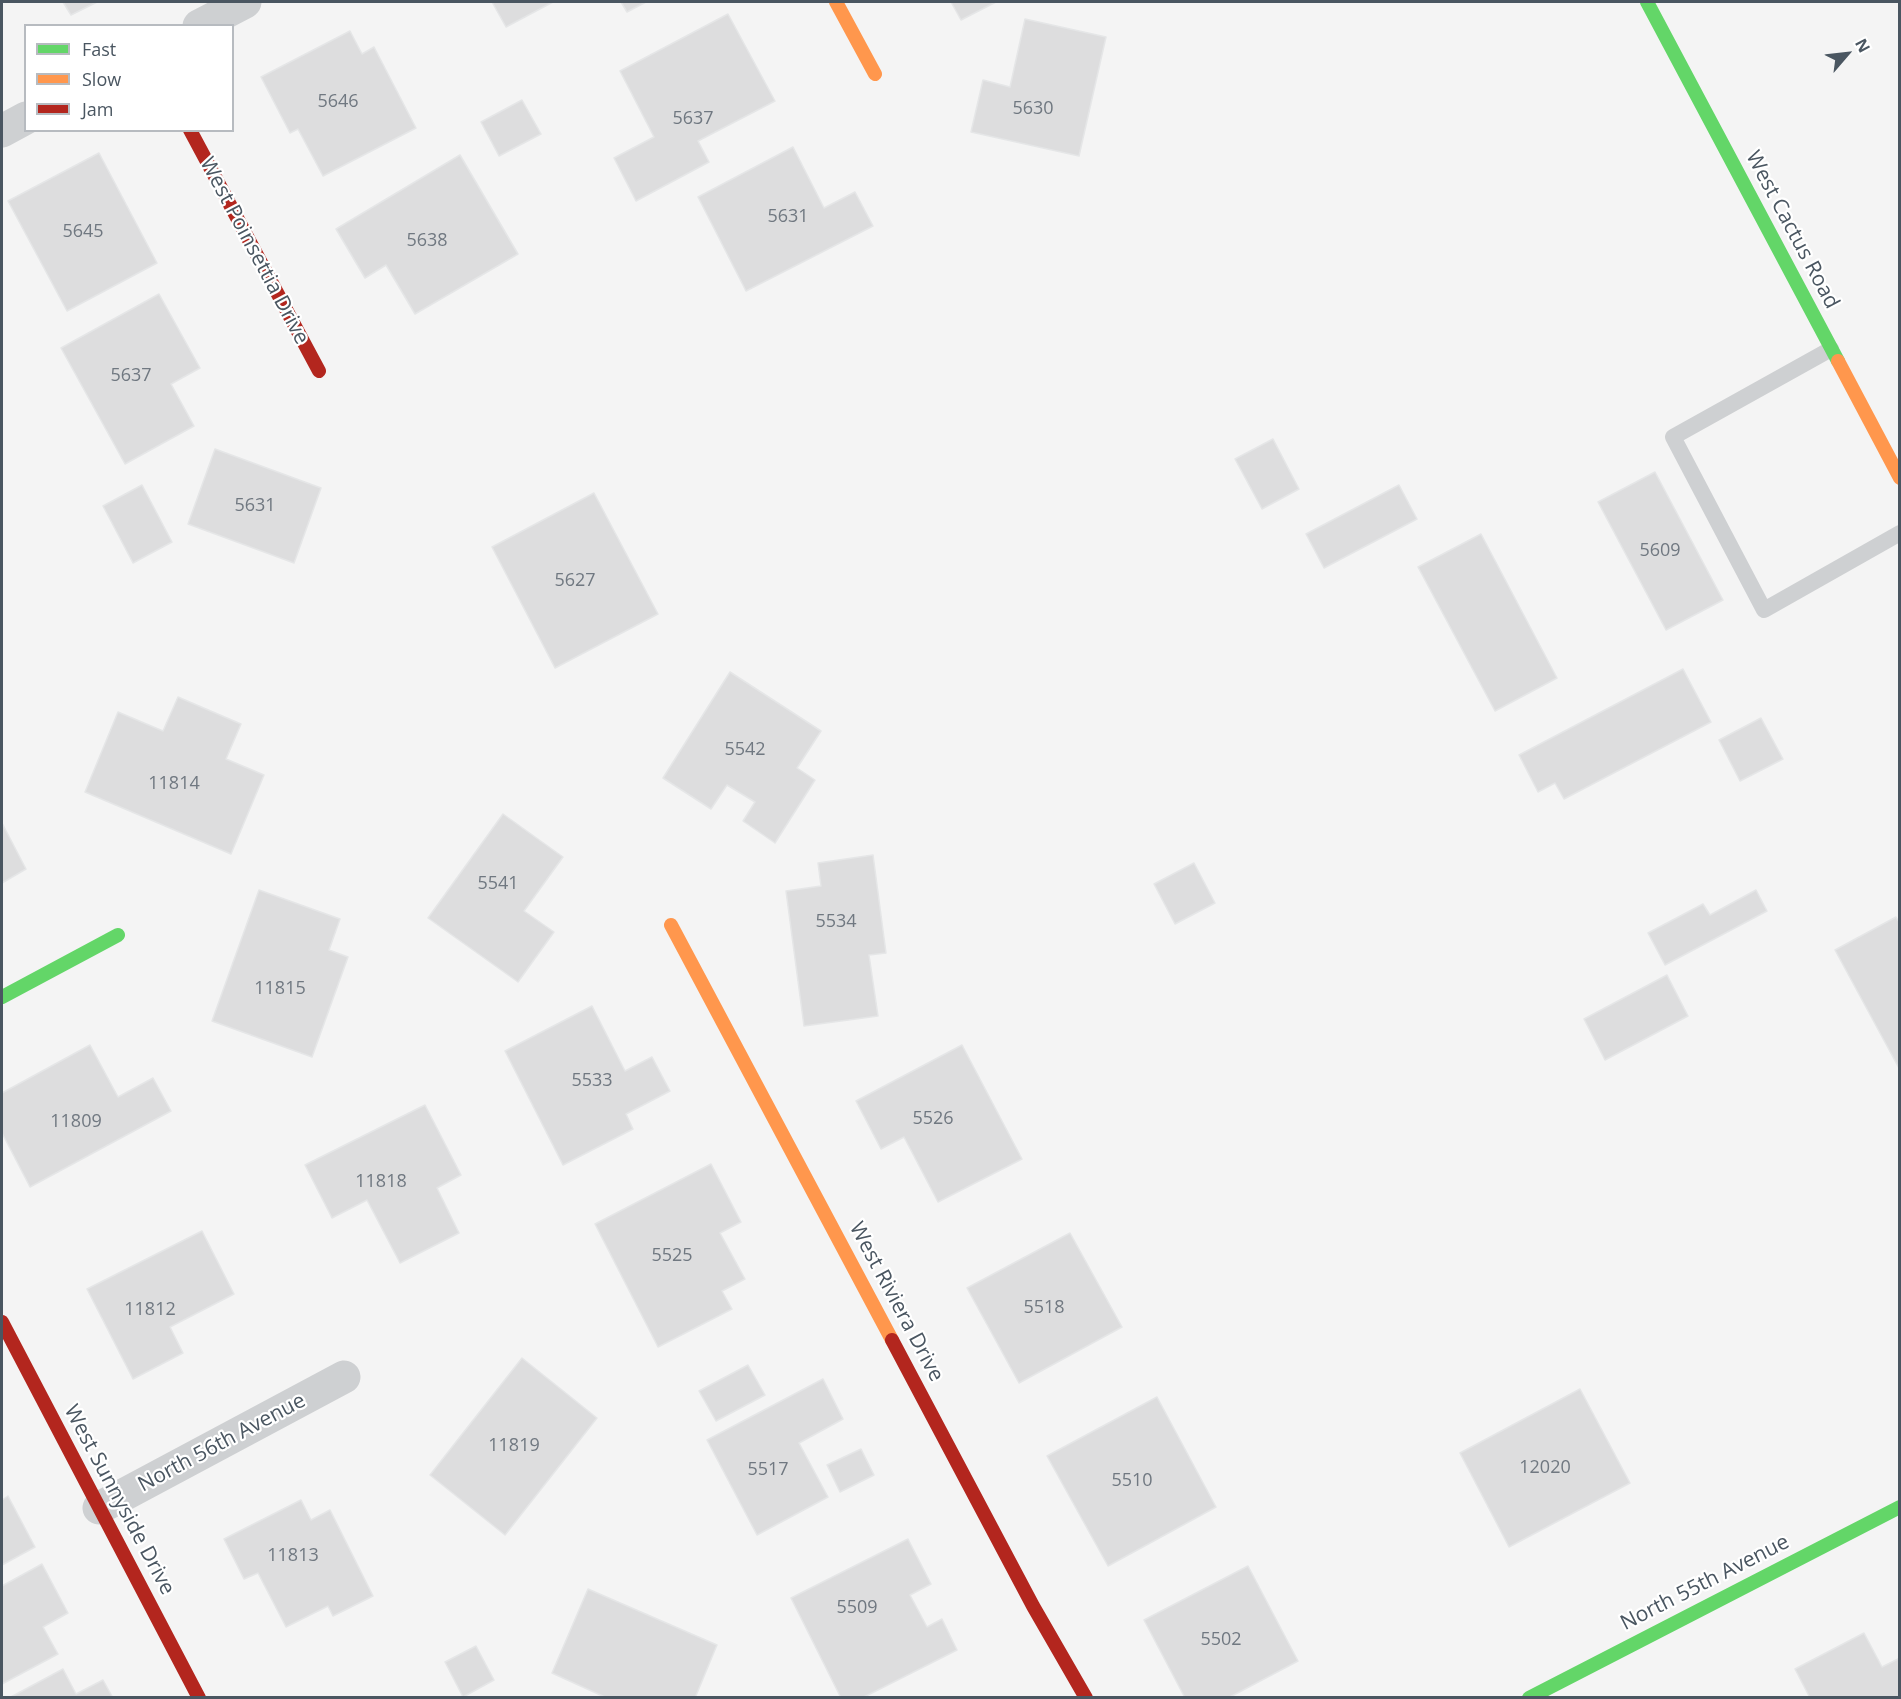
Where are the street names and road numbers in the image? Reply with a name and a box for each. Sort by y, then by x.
street label: West Cactus Road [1740,147,1844,313]
street label: West Poinsettia Drive [194,153,314,349]
street label: West Riviera Drive [843,1218,949,1386]
street label: North 56th Avenue [134,1388,310,1498]
street label: West Sunnyside Drive [58,1401,180,1599]
street label: North 55th Avenue [1617,1530,1793,1636]

